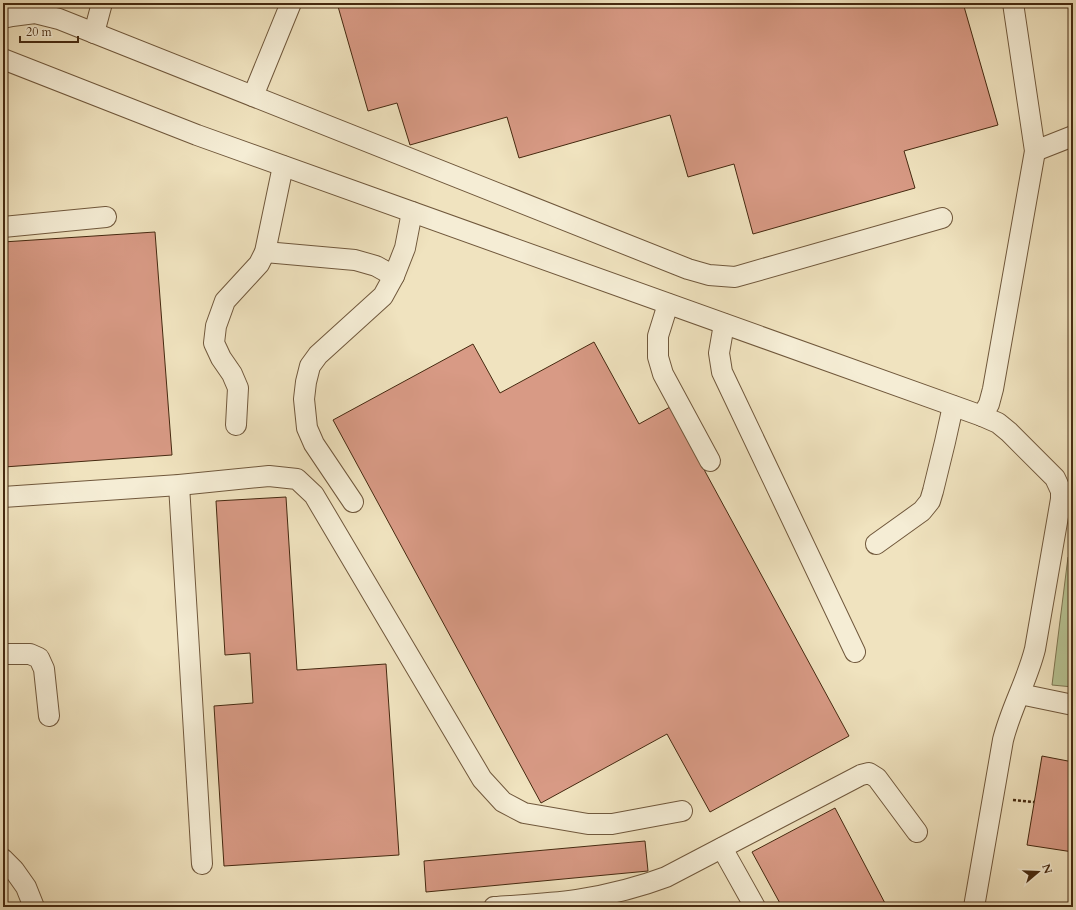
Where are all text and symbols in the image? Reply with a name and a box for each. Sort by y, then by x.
scale bar [20,18,78,44]
text: 20 m [26,24,53,40]
north arrow [1018,852,1058,892]
text: N [1038,862,1056,876]

